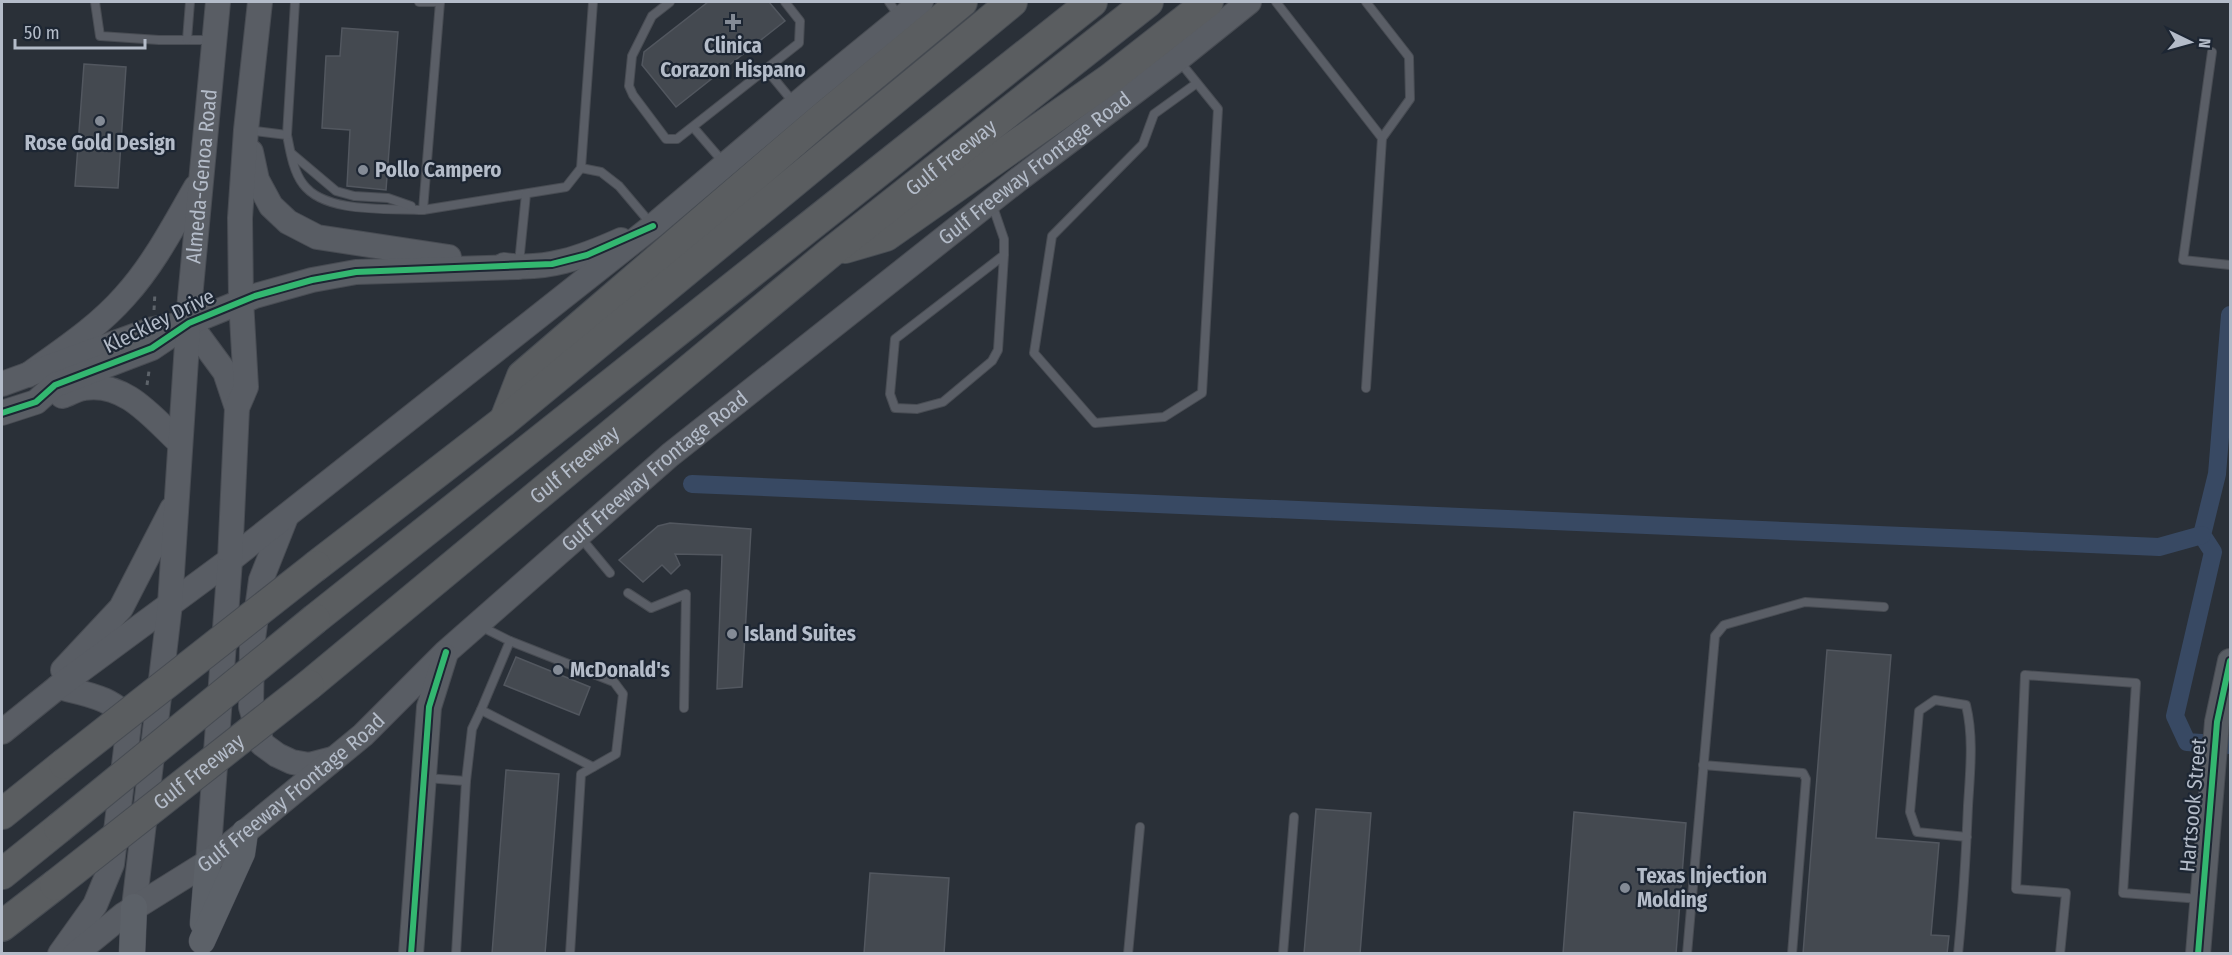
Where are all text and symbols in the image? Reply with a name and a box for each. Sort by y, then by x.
scale bar [15,12,146,50]
north arrow [2160,12,2220,72]
marker: Clinica Corazon Hispano [724,13,742,31]
text: 50 m [24,22,60,44]
place label: Clinica Corazon Hispano [660,33,806,83]
text: N [2195,38,2214,49]
street label: Gulf Freeway Frontage Road [933,86,1136,251]
street label: Almeda-Genoa Road [180,88,223,265]
street label: Gulf Freeway [900,113,1002,201]
marker: Rose Gold Design [93,114,107,128]
place label: Rose Gold Design [24,130,176,156]
place label: Pollo Campero [375,157,502,183]
marker: Pollo Campero [356,163,370,177]
street label: Kleckley Drive [99,283,219,359]
street label: Gulf Freeway Frontage Road [556,385,753,557]
street label: Gulf Freeway [524,420,625,510]
place label: Island Suites [744,621,856,647]
marker: Island Suites [725,627,739,641]
place label: McDonald's [570,657,670,683]
marker: McDonald's [551,663,565,677]
street label: Gulf Freeway Frontage Road [192,708,390,878]
street label: Gulf Freeway [148,728,250,816]
street label: Hartsook Street [2174,737,2212,873]
place label: Texas Injection Molding [1637,863,1767,913]
marker: Texas Injection Molding [1618,881,1632,895]

